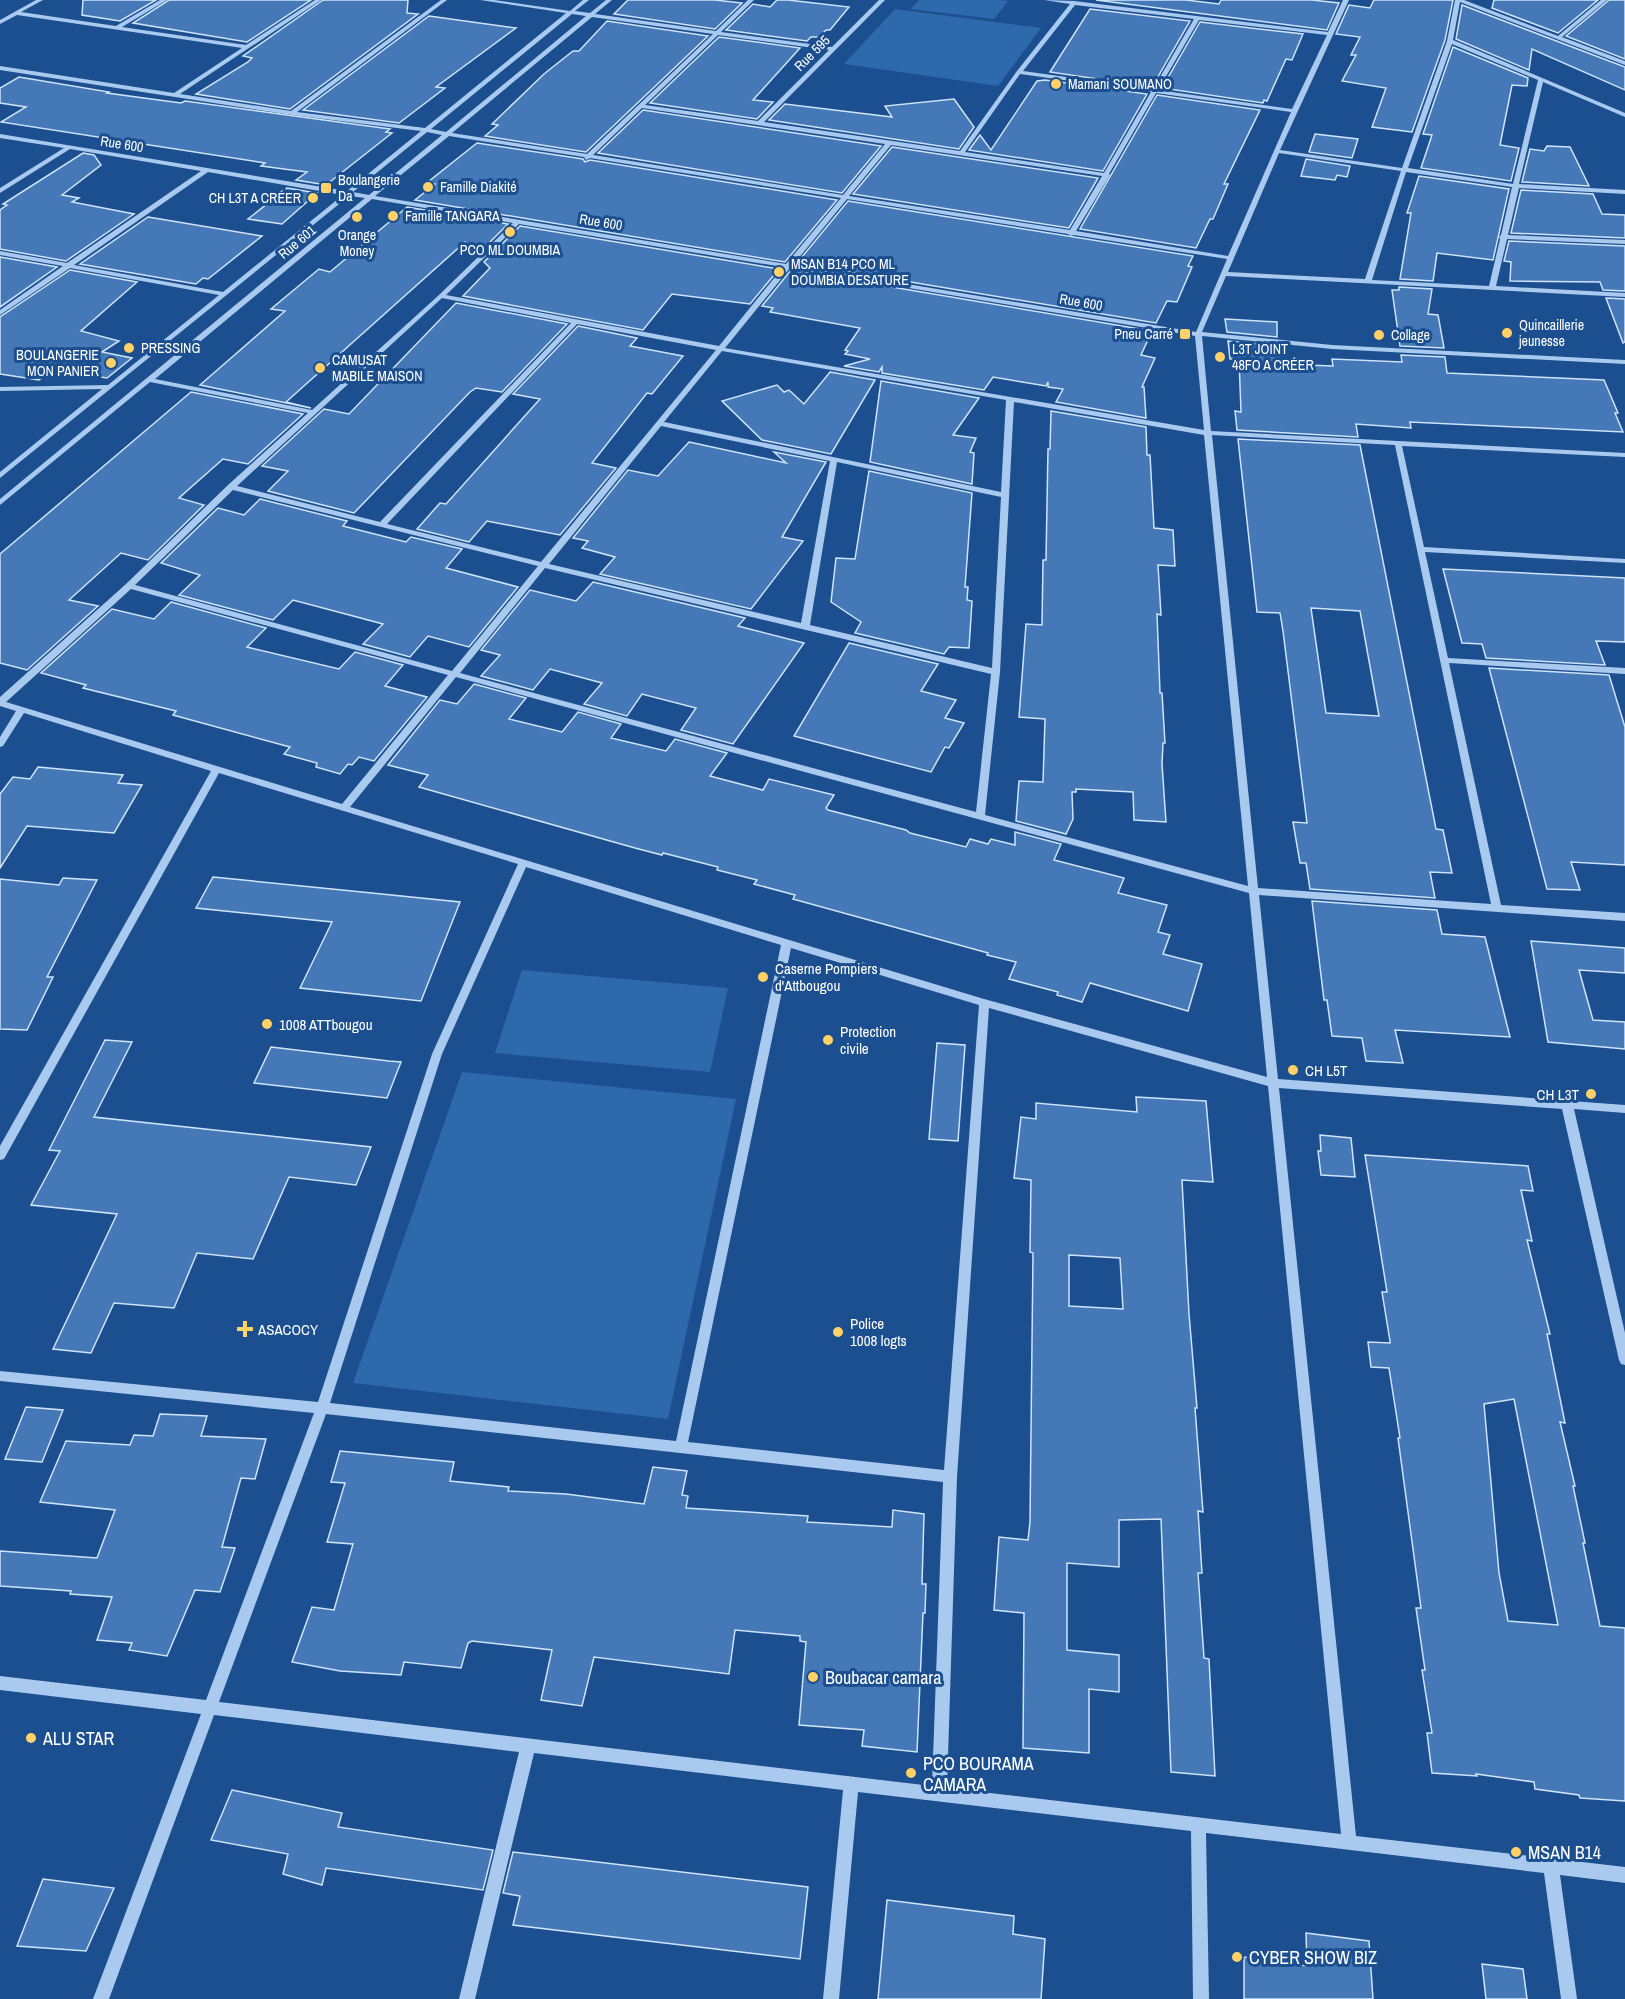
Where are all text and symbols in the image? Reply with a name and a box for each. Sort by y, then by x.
street label: Rue 595 [790,31,834,75]
place label: Mamani SOUMANO [1068,75,1172,93]
marker: Mamani SOUMANO [1049,77,1063,91]
street label: Rue 600 [99,132,145,156]
place label: Boulangerie Da [338,171,400,205]
place label: Famille Diakité [440,178,517,196]
marker: Famille Diakité [421,180,435,194]
marker: Boulangerie Da [319,181,333,195]
place label: CH L3T A CRÉER [209,189,301,207]
marker: CH L3T A CRÉER [306,191,320,205]
place label: Famille TANGARA [405,207,500,225]
marker: Famille TANGARA [386,209,400,223]
marker: Orange Money [350,210,364,224]
street label: Rue 600 [578,210,624,234]
street label: Rue 601 [275,221,320,263]
marker: PCO ML DOUMBIA [503,225,517,239]
place label: Orange Money [338,226,376,260]
place label: PCO ML DOUMBIA [460,241,561,259]
place label: MSAN B14 PCO ML DOUMBIA DESATURE [791,255,909,289]
marker: MSAN B14 PCO ML DOUMBIA DESATURE [772,265,786,279]
street label: Rue 600 [1058,289,1104,315]
place label: Quincaillerie jeunesse [1518,316,1584,350]
place label: Pneu Carré [1114,325,1173,343]
place label: Collage [1391,326,1430,344]
marker: Quincaillerie jeunesse [1500,326,1514,340]
marker: Pneu Carré [1178,327,1192,341]
marker: Collage [1372,328,1386,342]
place label: PRESSING [141,339,200,357]
place label: L3T JOINT 48FO A CRÉER [1232,340,1314,374]
marker: PRESSING [122,341,136,355]
place label: BOULANGERIE MON PANIER [16,346,99,380]
marker: L3T JOINT 48FO A CRÉER [1213,350,1227,364]
place label: CAMUSAT MABILE MAISON [332,351,423,385]
marker: BOULANGERIE MON PANIER [104,356,118,370]
marker: CAMUSAT MABILE MAISON [313,361,327,375]
place label: Caserne Pompiers d'Attbougou [775,958,878,996]
marker: Caserne Pompiers d'Attbougou [756,970,770,984]
place label: 1008 ATTbougou [279,1014,372,1035]
marker: 1008 ATTbougou [260,1017,274,1031]
place label: Protection civile [840,1021,896,1059]
marker: Protection civile [821,1033,835,1047]
place label: CH L5T [1305,1060,1348,1081]
marker: CH L5T [1286,1063,1300,1077]
place label: CH L3T [1537,1084,1579,1105]
marker: CH L3T [1584,1087,1598,1101]
place label: Police 1008 logts [850,1313,907,1351]
place label: ASACOCY [257,1319,319,1340]
marker: ASACOCY [236,1320,254,1338]
marker: Police 1008 logts [831,1325,845,1339]
place label: Boubacar camara [825,1665,942,1690]
marker: Boubacar camara [806,1670,820,1684]
place label: ALU STAR [42,1726,114,1751]
marker: ALU STAR [24,1731,38,1745]
place label: PCO BOURAMA CAMARA [923,1751,1034,1797]
marker: PCO BOURAMA CAMARA [904,1766,918,1780]
place label: MSAN B14 [1528,1840,1601,1865]
marker: MSAN B14 [1509,1845,1523,1859]
place label: CYBER SHOW BIZ [1249,1945,1377,1970]
marker: CYBER SHOW BIZ [1230,1950,1244,1964]

